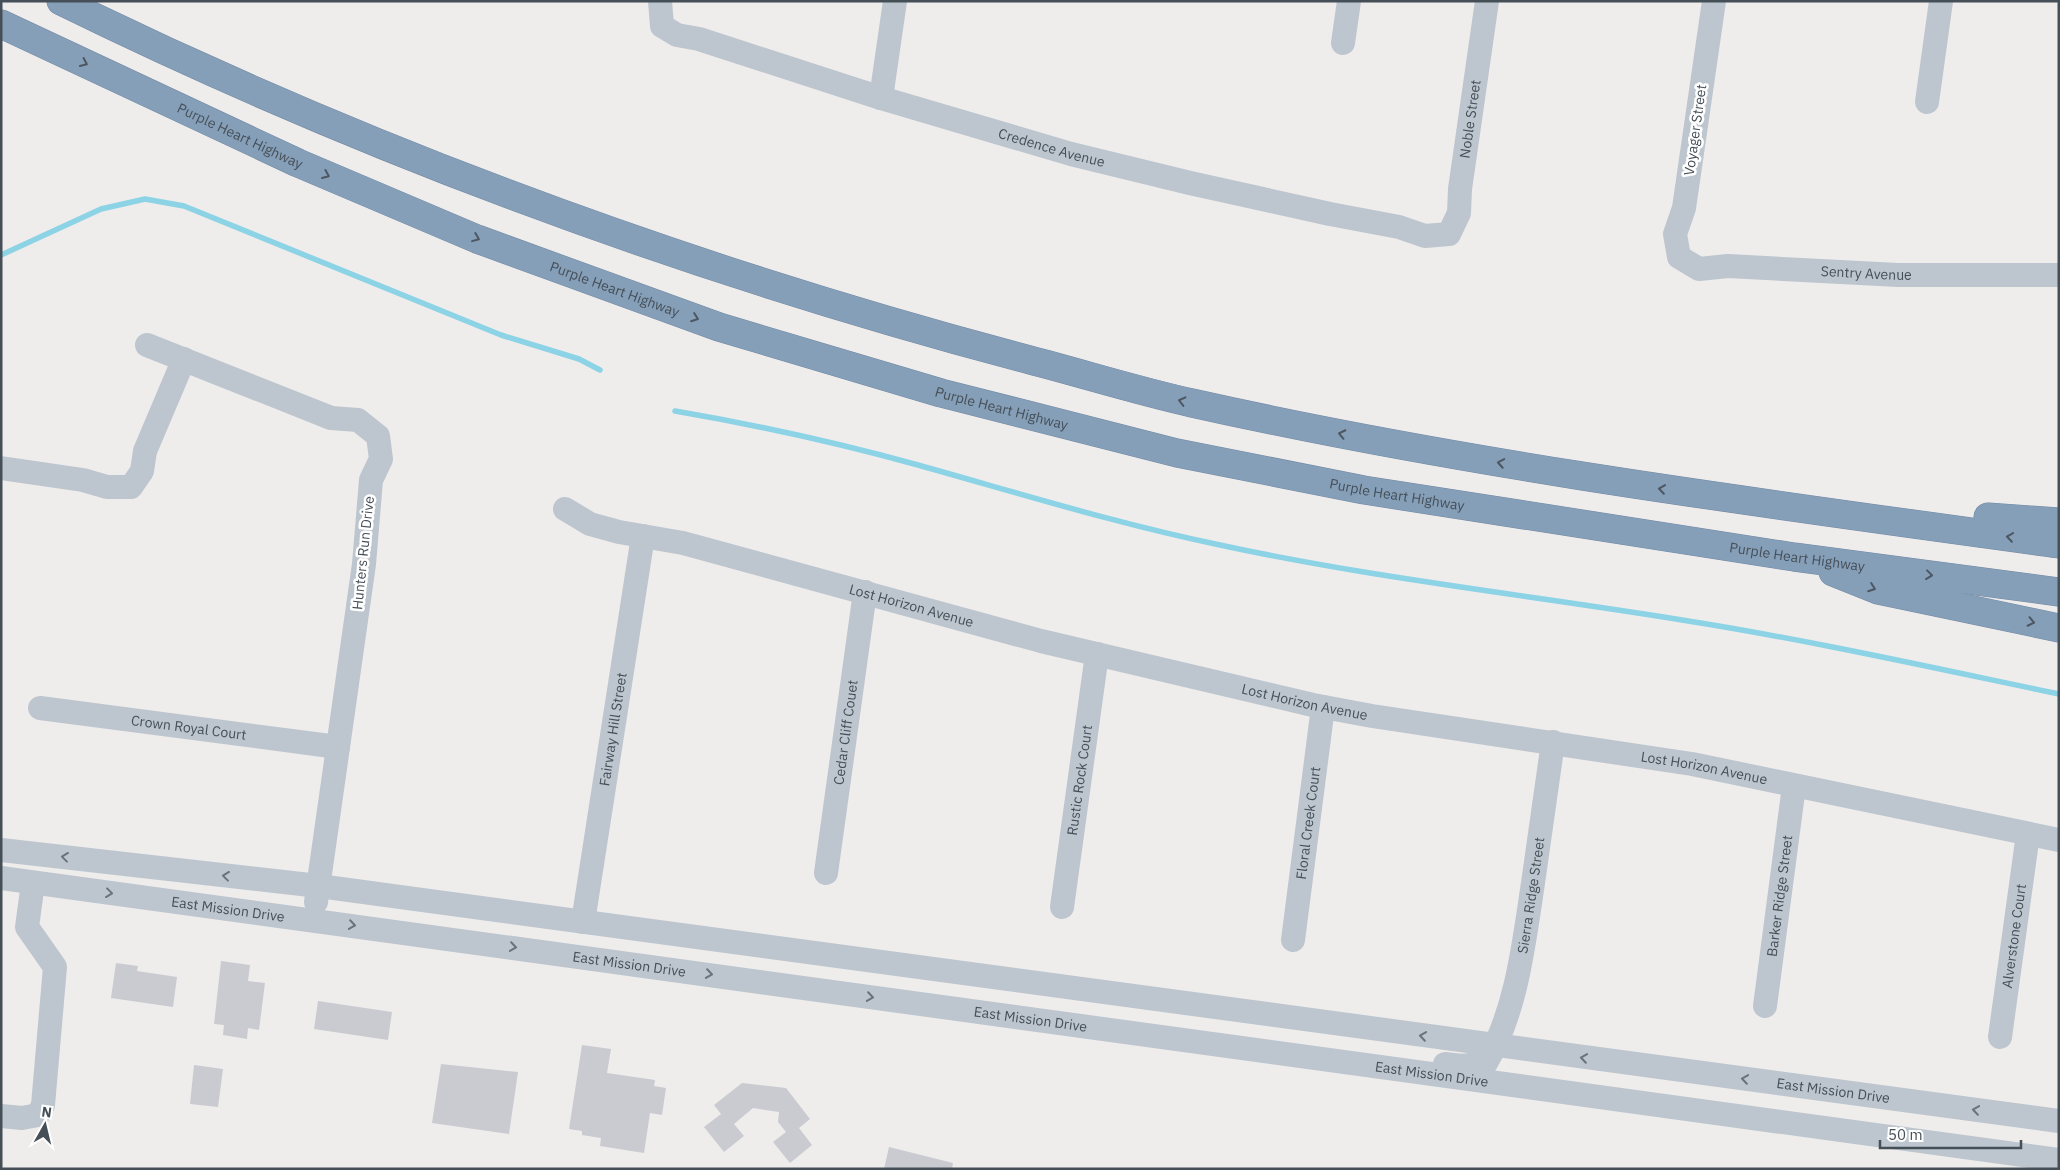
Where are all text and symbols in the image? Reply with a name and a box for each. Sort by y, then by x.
one-way arrow [78,57,87,67]
street label: Noble Street [1456,79,1485,159]
street label: Voyager Street [1680,83,1710,177]
street label: Purple Heart Highway [174,99,306,173]
street label: Credence Avenue [996,124,1107,171]
one-way arrow [322,169,330,179]
one-way arrow [471,232,480,242]
street label: Purple Heart Highway [547,257,682,321]
street label: Sentry Avenue [1820,262,1912,284]
one-way arrow [690,312,698,322]
street label: Purple Heart Highway [933,383,1070,434]
one-way arrow [1179,396,1187,406]
one-way arrow [1337,429,1346,440]
one-way arrow [1497,459,1506,469]
street label: Purple Heart Highway [1328,474,1466,515]
one-way arrow [1657,484,1666,494]
street label: Hunters Run Drive [348,495,378,611]
one-way arrow [2006,532,2014,543]
street label: Purple Heart Highway [1728,538,1866,575]
one-way arrow [1926,569,1934,580]
street label: Lost Horizon Avenue [847,580,976,631]
one-way arrow [1867,582,1876,592]
one-way arrow [2026,616,2035,627]
street label: Fairway Hill Street [595,671,631,787]
street label: Cedar Cliff Couet [829,679,862,786]
street label: Lost Horizon Avenue [1240,680,1369,724]
street label: Crown Royal Court [130,711,248,744]
street label: Rustic Rock Court [1063,724,1096,837]
street label: Lost Horizon Avenue [1640,747,1769,788]
street label: Floral Creek Court [1292,765,1324,880]
street label: Barker Ridge Street [1763,834,1796,958]
street label: Sierra Ridge Street [1513,836,1549,955]
one-way arrow [60,852,68,863]
one-way arrow [222,871,230,882]
street label: Alverstone Court [1998,883,2030,989]
one-way arrow [105,887,113,898]
street label: East Mission Drive [170,892,286,926]
one-way arrow [348,920,356,930]
one-way arrow [509,941,517,952]
street label: East Mission Drive [571,947,687,981]
one-way arrow [705,968,713,979]
one-way arrow [865,991,874,1001]
street label: East Mission Drive [973,1002,1088,1036]
one-way arrow [1419,1031,1427,1042]
one-way arrow [1580,1053,1588,1064]
street label: East Mission Drive [1374,1057,1490,1091]
one-way arrow [1741,1074,1749,1085]
street label: East Mission Drive [1775,1074,1891,1107]
north arrow [20,1100,70,1150]
text: N [41,1103,53,1122]
one-way arrow [1971,1105,1979,1116]
scale bar [1880,1118,2021,1150]
text: 50 m [1888,1125,1923,1144]

